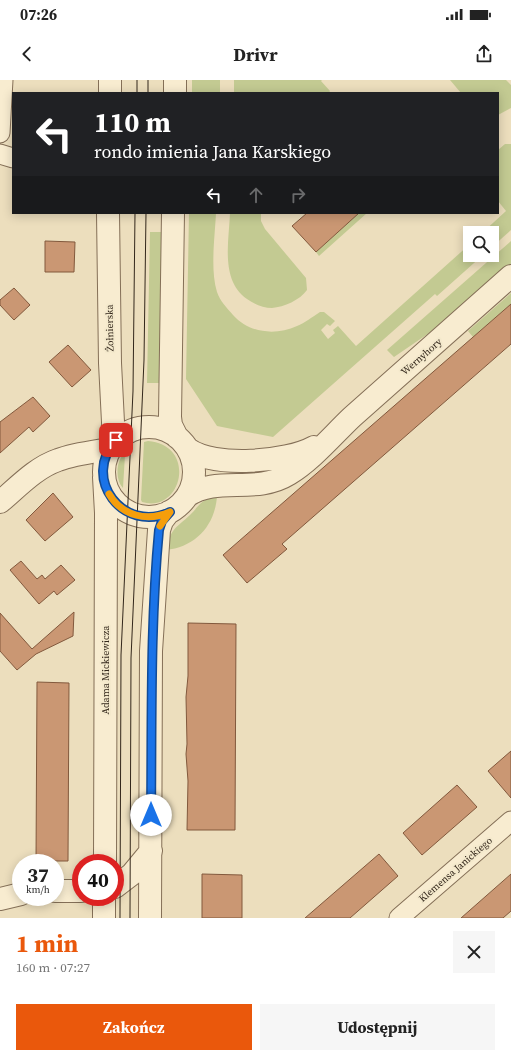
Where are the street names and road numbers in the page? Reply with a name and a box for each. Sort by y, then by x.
street label: Żołnierska [103,303,116,352]
street label: Wernyhory [398,335,445,378]
street label: Adama Mickiewicza [99,625,112,714]
street label: Klemensa Janickiego [416,834,495,905]

